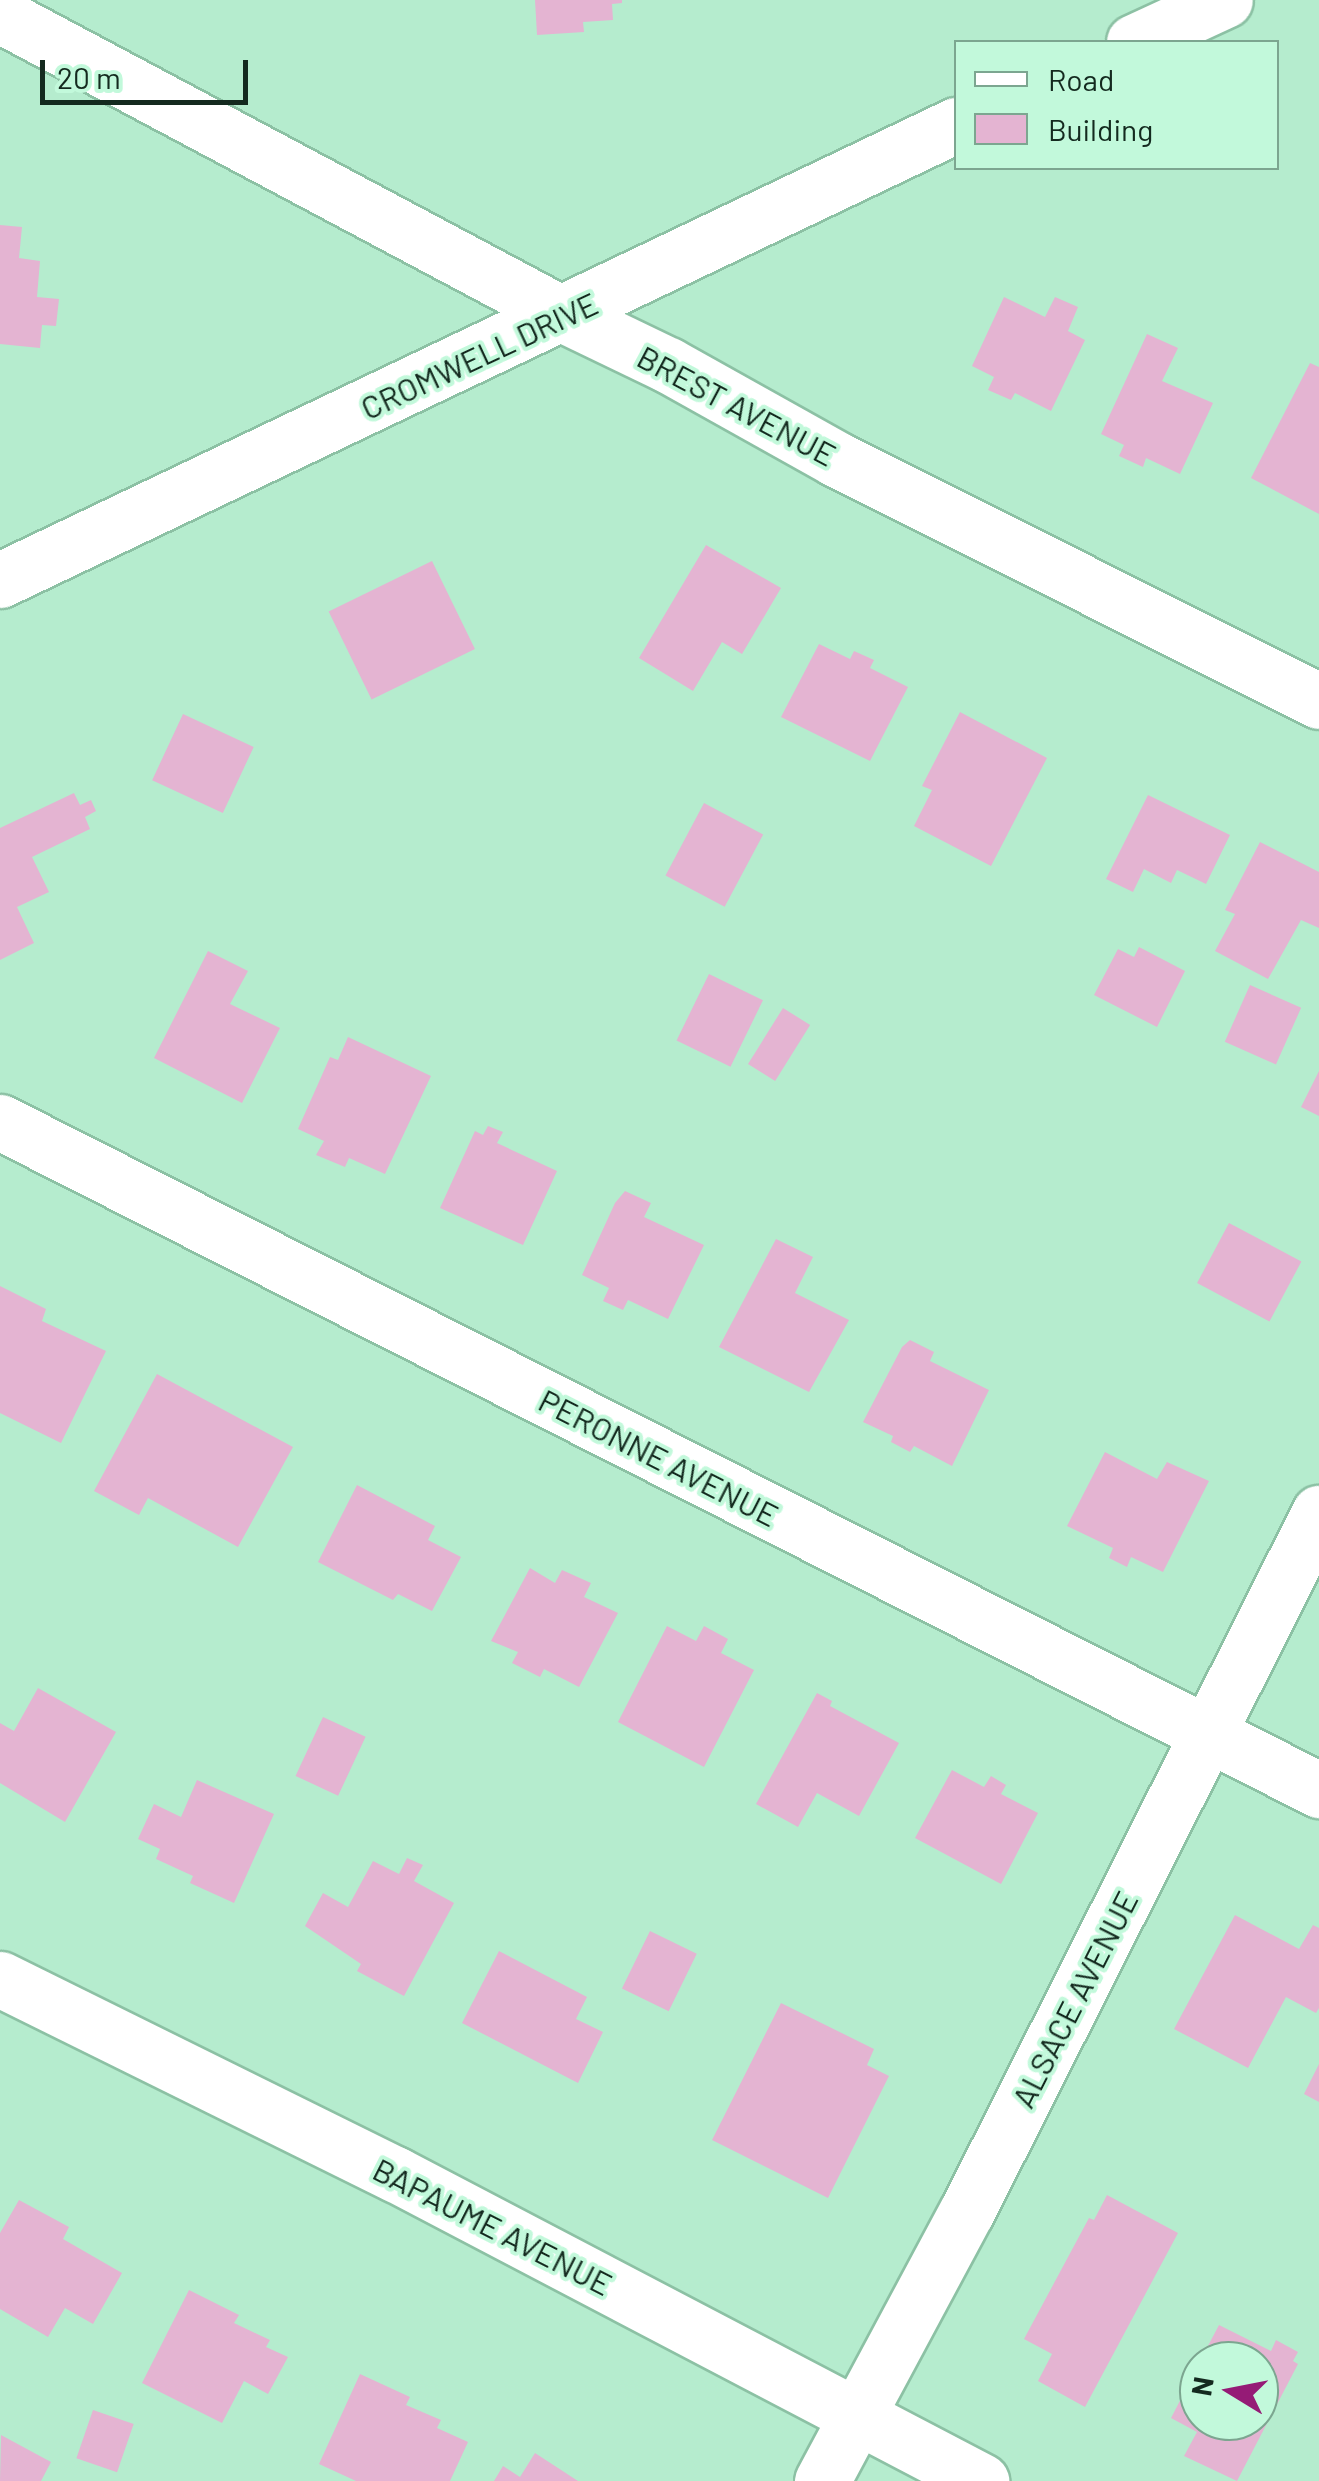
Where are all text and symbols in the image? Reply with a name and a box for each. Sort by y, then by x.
scale bar [45,40,252,102]
legend [954,40,1279,170]
text: 20 m [57,59,121,95]
text: Road [1048,61,1114,97]
text: Building [1048,111,1153,147]
street label: CROMWELL DRIVE [354,283,604,427]
street label: BREST AVENUE [631,337,843,473]
street label: PERONNE AVENUE [533,1380,785,1534]
street label: ALSACE AVENUE [1003,1884,1145,2114]
street label: BAPAUME AVENUE [367,2149,619,2303]
north arrow [1179,2341,1279,2441]
text: N [1183,2374,1220,2398]

